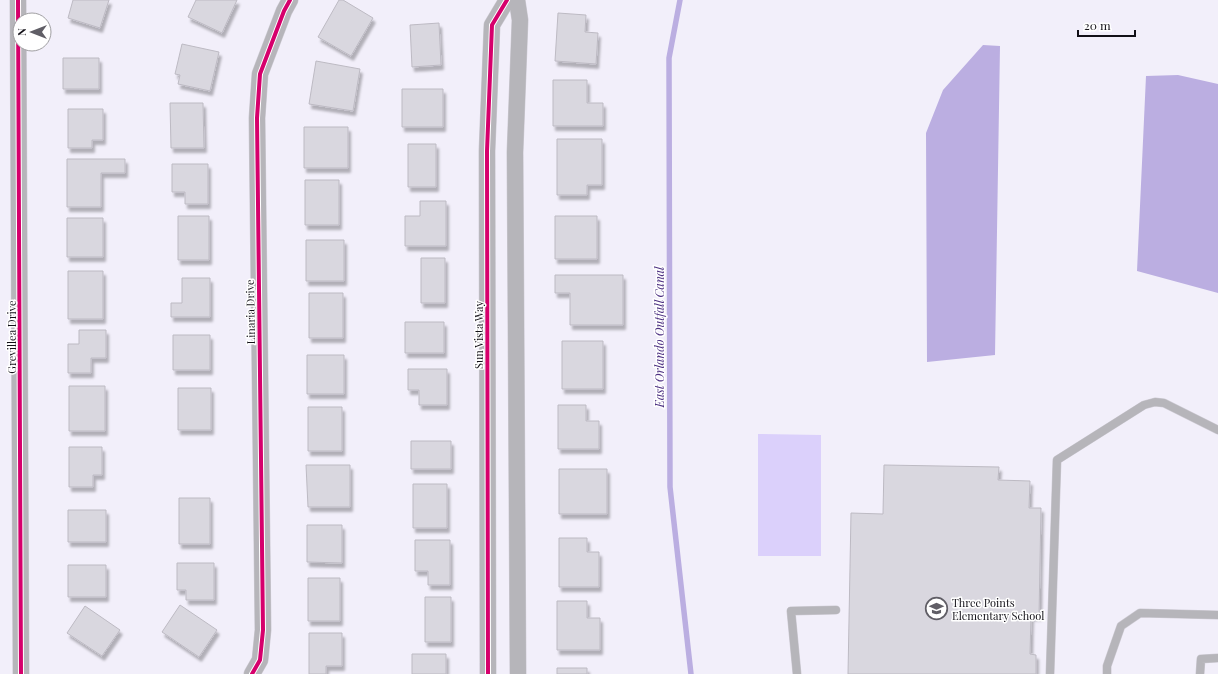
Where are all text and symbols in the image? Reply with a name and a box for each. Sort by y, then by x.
north arrow [12,12,52,52]
scale bar [1078,12,1135,38]
text: 20 m [1084,17,1111,33]
text: N [14,28,29,36]
water label: East Orlando Outfall Canal [651,266,667,408]
street label: Linaria Drive [242,279,258,345]
street label: Grevillea Drive [4,300,19,374]
street label: Sun Vista Way [471,301,486,369]
school or university icon: Three Points Elementary School [924,595,950,621]
place label: Three Points Elementary School [952,595,1044,623]

